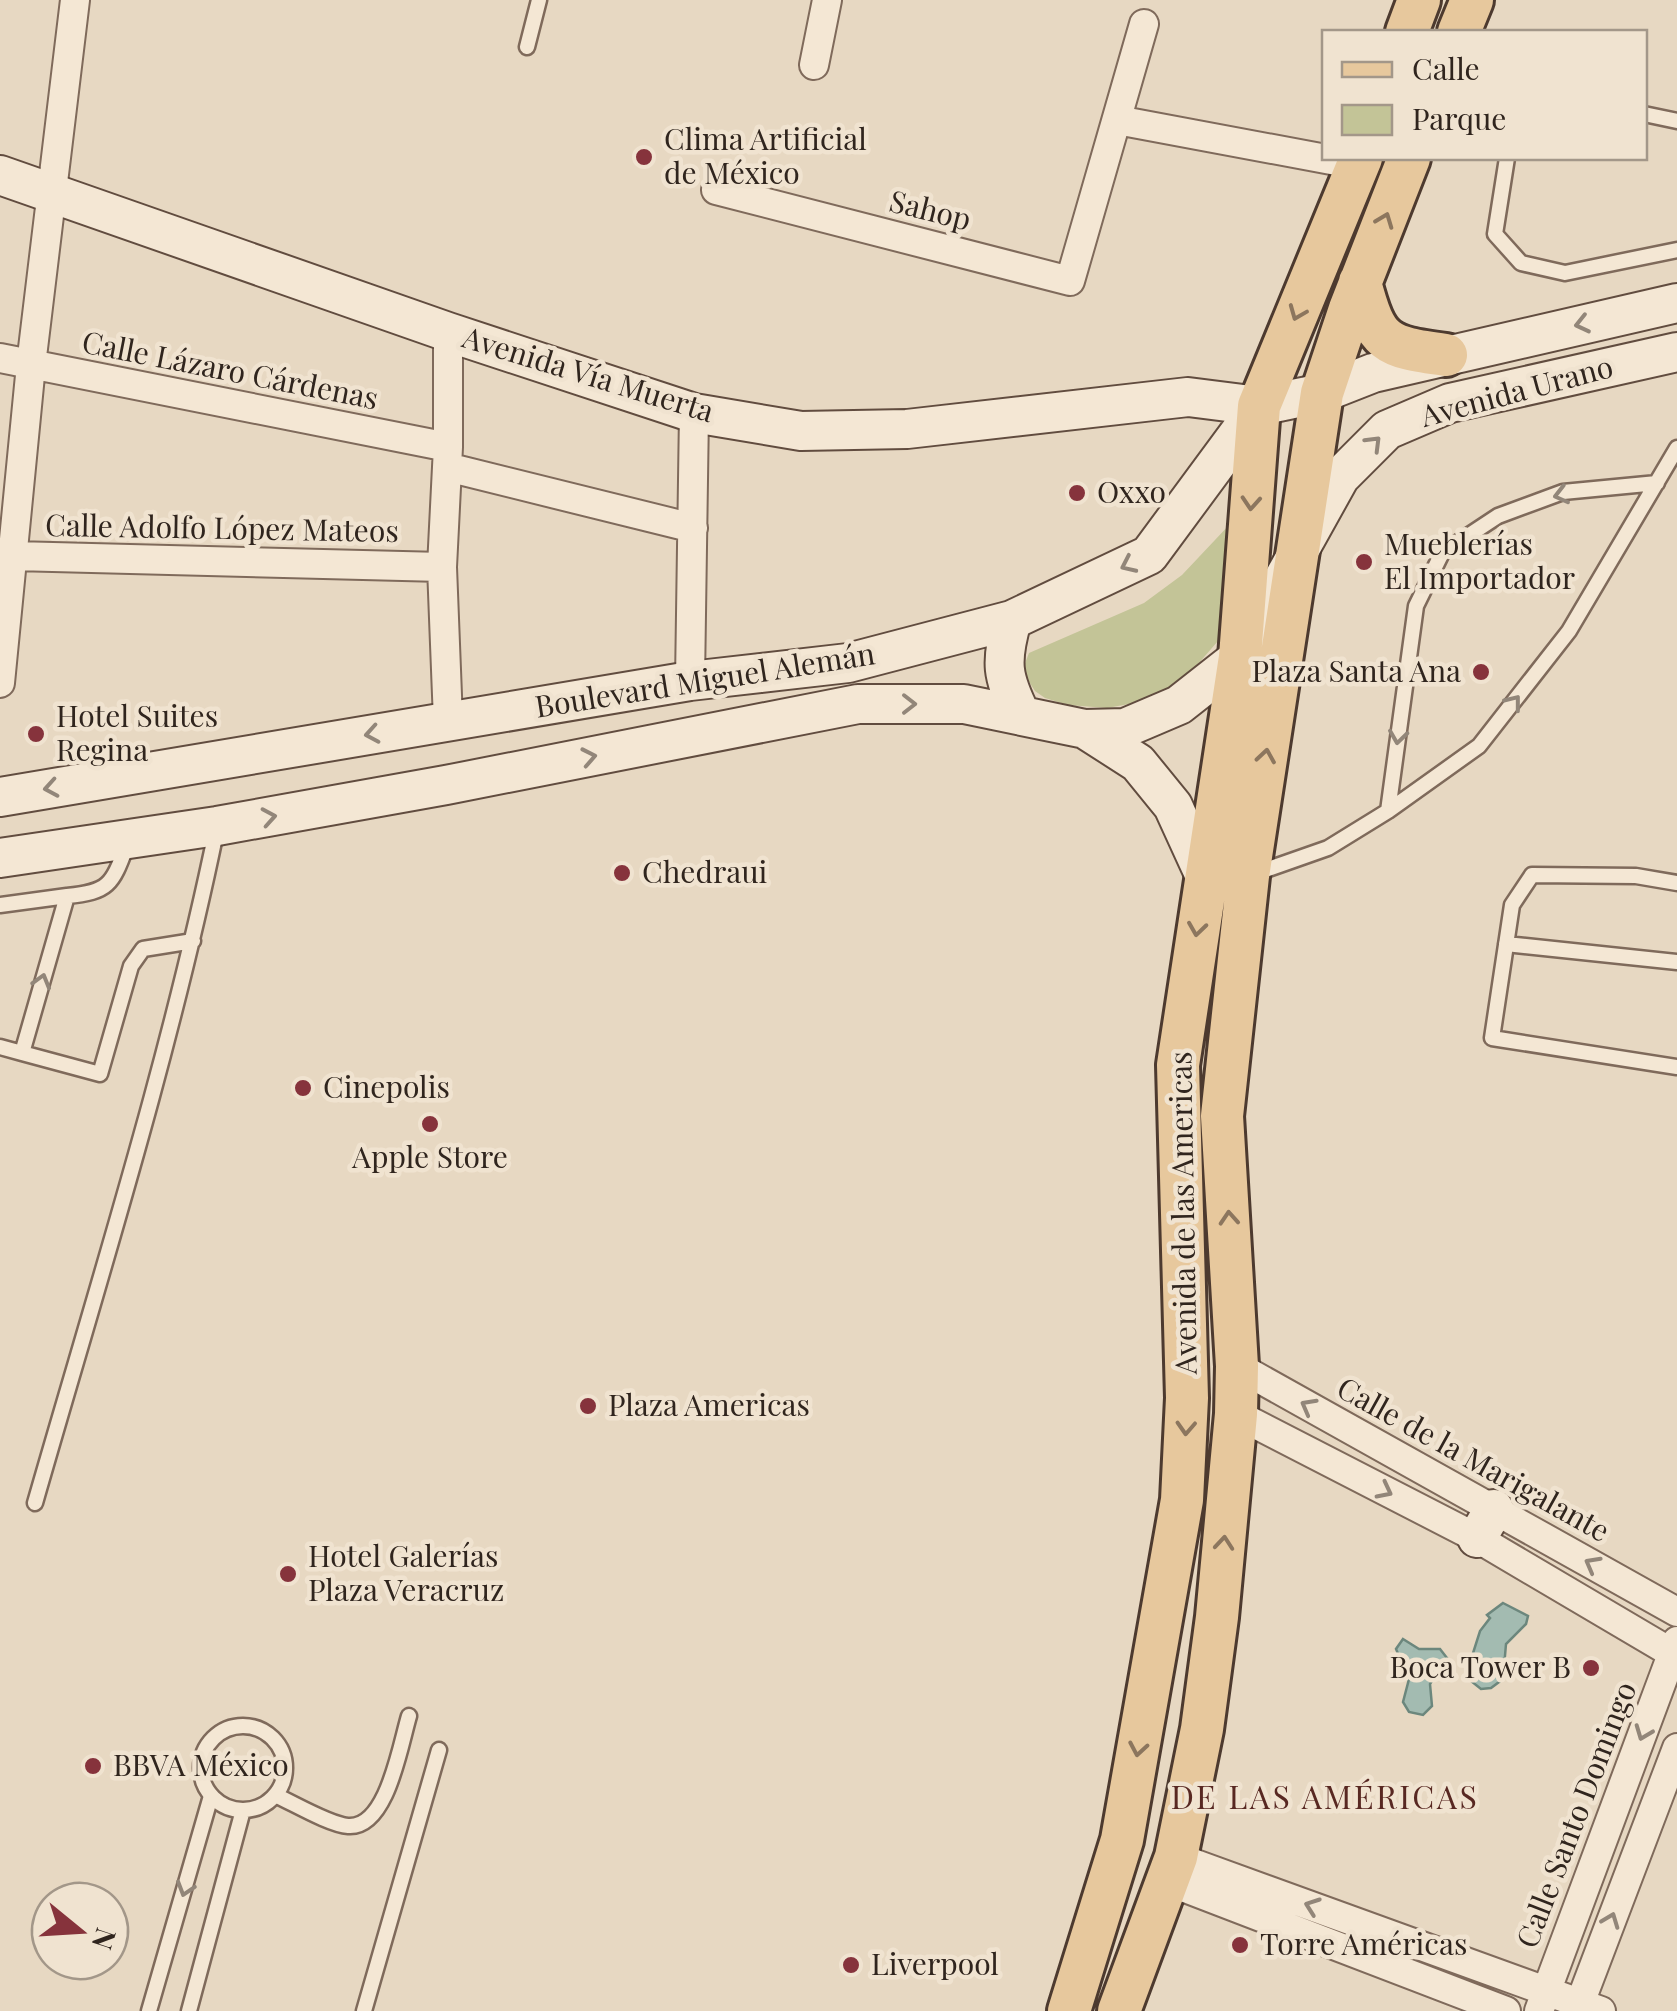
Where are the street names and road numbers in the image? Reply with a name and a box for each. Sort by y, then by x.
street label: Sahop [886,180,975,238]
street label: Avenida Vía Muerta [457,316,719,430]
street label: Calle Lázaro Cárdenas [79,321,382,417]
street label: Avenida Urano [1415,345,1617,435]
street label: Calle Adolfo López Mateos [45,504,399,550]
street label: Boulevard Miguel Alemán [532,632,877,726]
street label: Avenida de las Americas [1159,1051,1205,1376]
street label: Calle de la Marigalante [1331,1367,1617,1550]
street label: Calle Santo Domingo [1506,1676,1644,1953]

